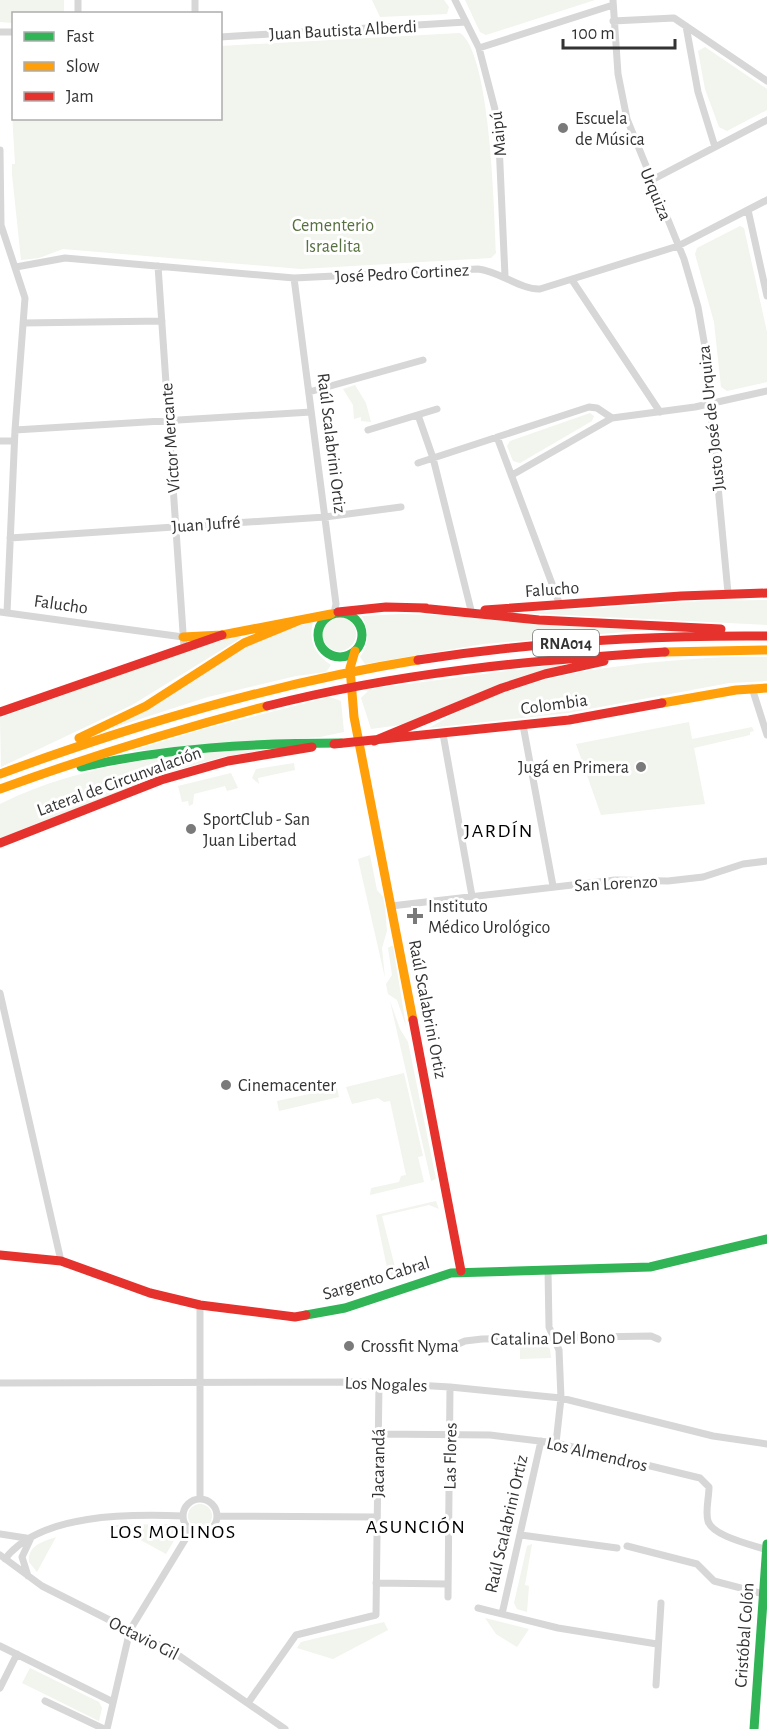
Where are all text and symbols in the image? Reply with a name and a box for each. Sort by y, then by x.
legend [12,12,222,120]
scale bar [563,12,676,50]
street label: Juan Bautista Alberdi [269,18,417,44]
text: 100 m [572,25,615,43]
text: Fast [66,28,94,46]
text: Slow [66,58,99,76]
text: Jam [66,88,94,106]
place label: Escuela de Música [575,110,645,149]
street label: Maipú [488,111,510,157]
marker: Escuela de Música [556,121,570,135]
street label: Urquiza [636,165,674,223]
park label: Cementerio Israelita [292,217,374,256]
street label: José Pedro Cortinez [334,261,470,287]
street label: Justo José de Urquiza [695,344,729,492]
street label: Raúl Scalabrini Ortiz [313,372,349,514]
street label: Víctor Mercante [158,382,184,494]
street label: Juan Jufré [171,514,241,536]
street label: Falucho [524,579,580,601]
street label: Falucho [33,592,89,618]
road number: RNA014 [533,630,599,656]
street label: Colombia [520,691,589,719]
street label: Lateral de Circunvalación [35,744,204,820]
place label: Jugá en Primera [518,759,629,777]
marker: Jugá en Primera [634,760,648,774]
place label: SportClub - San Juan Libertad [203,811,310,850]
district label: JARDÍN [464,820,534,841]
marker: SportClub - San Juan Libertad [184,822,198,836]
street label: San Lorenzo [574,873,659,895]
place label: Instituto Médico Urológico [428,898,550,937]
marker: Instituto Médico Urológico [406,907,424,925]
street label: Raúl Scalabrini Ortiz [405,938,449,1080]
place label: Cinemacenter [238,1077,336,1095]
marker: Cinemacenter [219,1078,233,1092]
street label: Sargento Cabral [321,1254,432,1304]
street label: Catalina Del Bono [491,1329,616,1349]
place label: Crossfit Nyma [361,1338,459,1356]
marker: Crossfit Nyma [342,1339,356,1353]
street label: Los Nogales [344,1375,428,1395]
street label: Las Flores [441,1422,461,1490]
street label: Jacarandá [369,1428,389,1498]
street label: Los Almendros [544,1435,649,1475]
street label: Raúl Scalabrini Ortiz [482,1453,532,1595]
district label: ASUNCIÓN [366,1516,466,1537]
district label: LOS MOLINOS [109,1522,237,1542]
street label: Cristóbal Colón [732,1582,758,1688]
street label: Octavio Gil [106,1614,181,1664]

